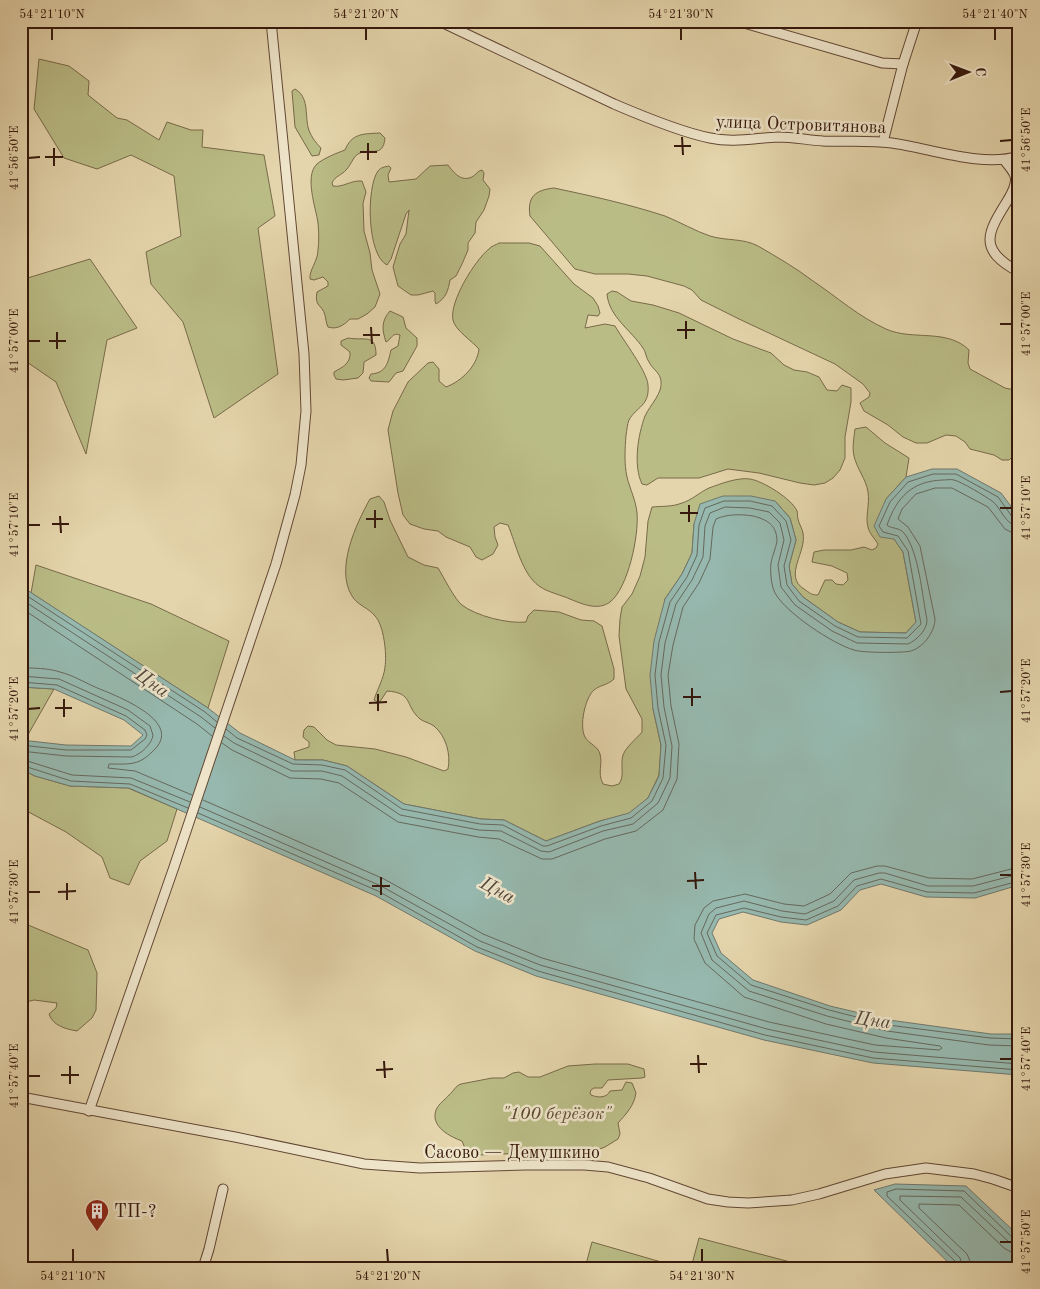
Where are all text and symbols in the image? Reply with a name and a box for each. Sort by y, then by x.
text: 54°21'10"N [19,8,85,21]
text: 54°21'20"N [333,8,399,21]
text: 54°21'30"N [648,8,714,21]
text: 54°21'40"N [962,8,1028,21]
north arrow [942,48,992,98]
text: С [973,67,987,77]
text: 41°56'50"E [1020,108,1033,172]
street label: улица Островитянова [715,113,887,137]
text: 41°56'50"E [8,126,21,190]
text: 41°57'00"E [1020,292,1033,356]
text: 41°57'00"E [8,309,21,373]
text: 41°57'10"E [1020,476,1033,540]
text: 41°57'10"E [8,493,21,557]
text: 41°57'20"E [1020,659,1033,723]
water label: Цна [130,665,172,702]
text: 41°57'20"E [8,677,21,741]
text: 41°57'30"E [1020,843,1033,907]
text: 41°57'30"E [8,860,21,924]
water label: Цна [475,874,517,908]
water label: Цна [852,1009,892,1033]
text: 41°57'40"E [1020,1027,1033,1091]
text: 41°57'40"E [8,1044,21,1108]
park label: "100 берёзок" [503,1105,612,1123]
street label: Сасово — Демушкино [424,1144,600,1162]
building icon: ТП-? [84,1198,110,1232]
place label: ТП-? [114,1203,156,1221]
text: 41°57'50"E [1020,1210,1033,1274]
text: 54°21'10"N [40,1270,106,1283]
text: 54°21'20"N [355,1270,421,1283]
text: 54°21'30"N [669,1270,735,1283]

